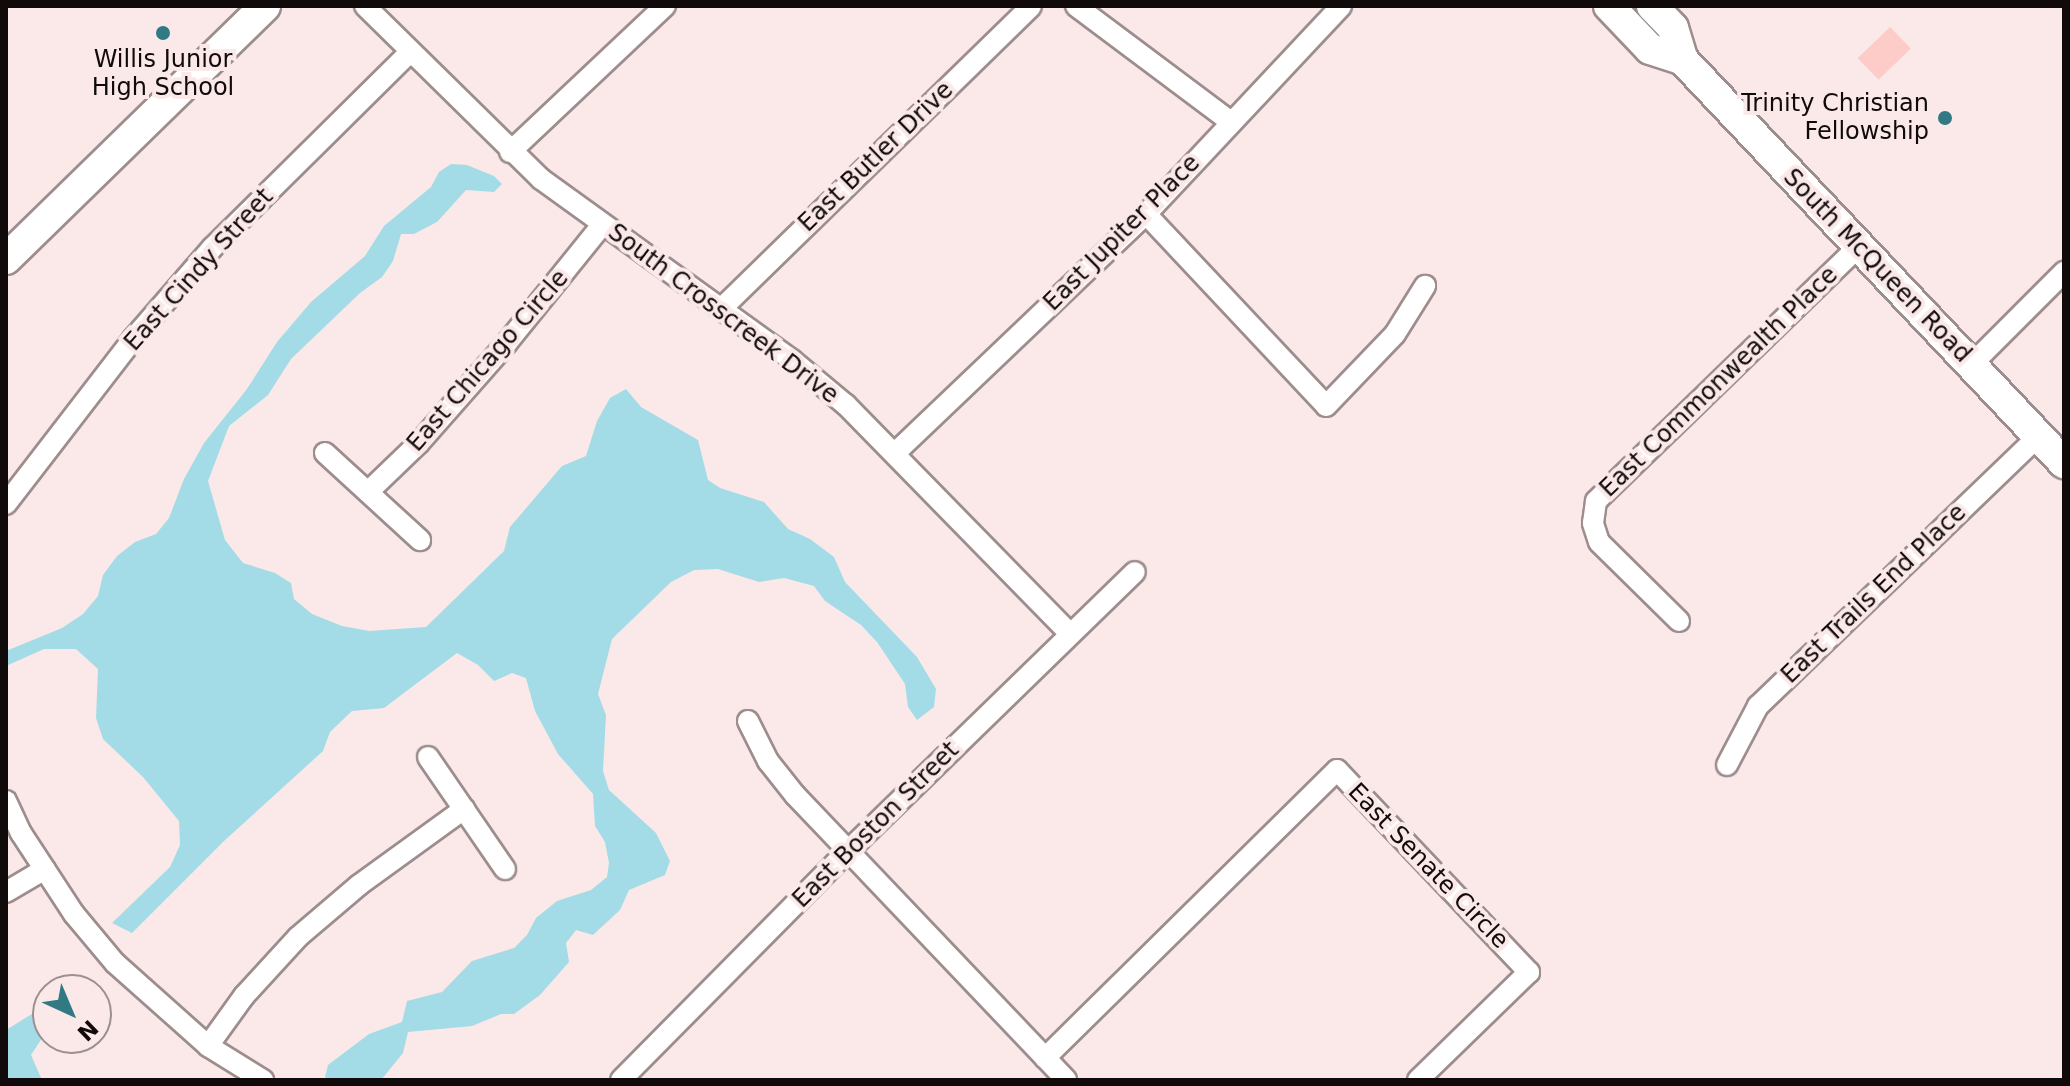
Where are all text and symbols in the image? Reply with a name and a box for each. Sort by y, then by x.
marker: Willis Junior High School [154,24,172,42]
place label: Willis Junior High School [92,46,234,102]
street label: East Butler Drive [793,76,959,238]
place label: Trinity Christian Fellowship [1741,90,1929,146]
marker: Trinity Christian Fellowship [1936,109,1954,127]
street label: East Jupiter Place [1038,149,1206,317]
street label: South McQueen Road [1777,163,1977,369]
street label: East Cindy Street [119,183,279,357]
street label: South Crosscreek Drive [602,218,844,410]
street label: East Commonwealth Place [1594,261,1844,503]
street label: East Chicago Circle [401,264,575,458]
street label: East Trails End Place [1776,498,1972,690]
street label: East Boston Street [787,736,965,914]
street label: East Senate Circle [1342,777,1514,955]
north arrow [32,974,112,1054]
text: N [72,1015,103,1046]

